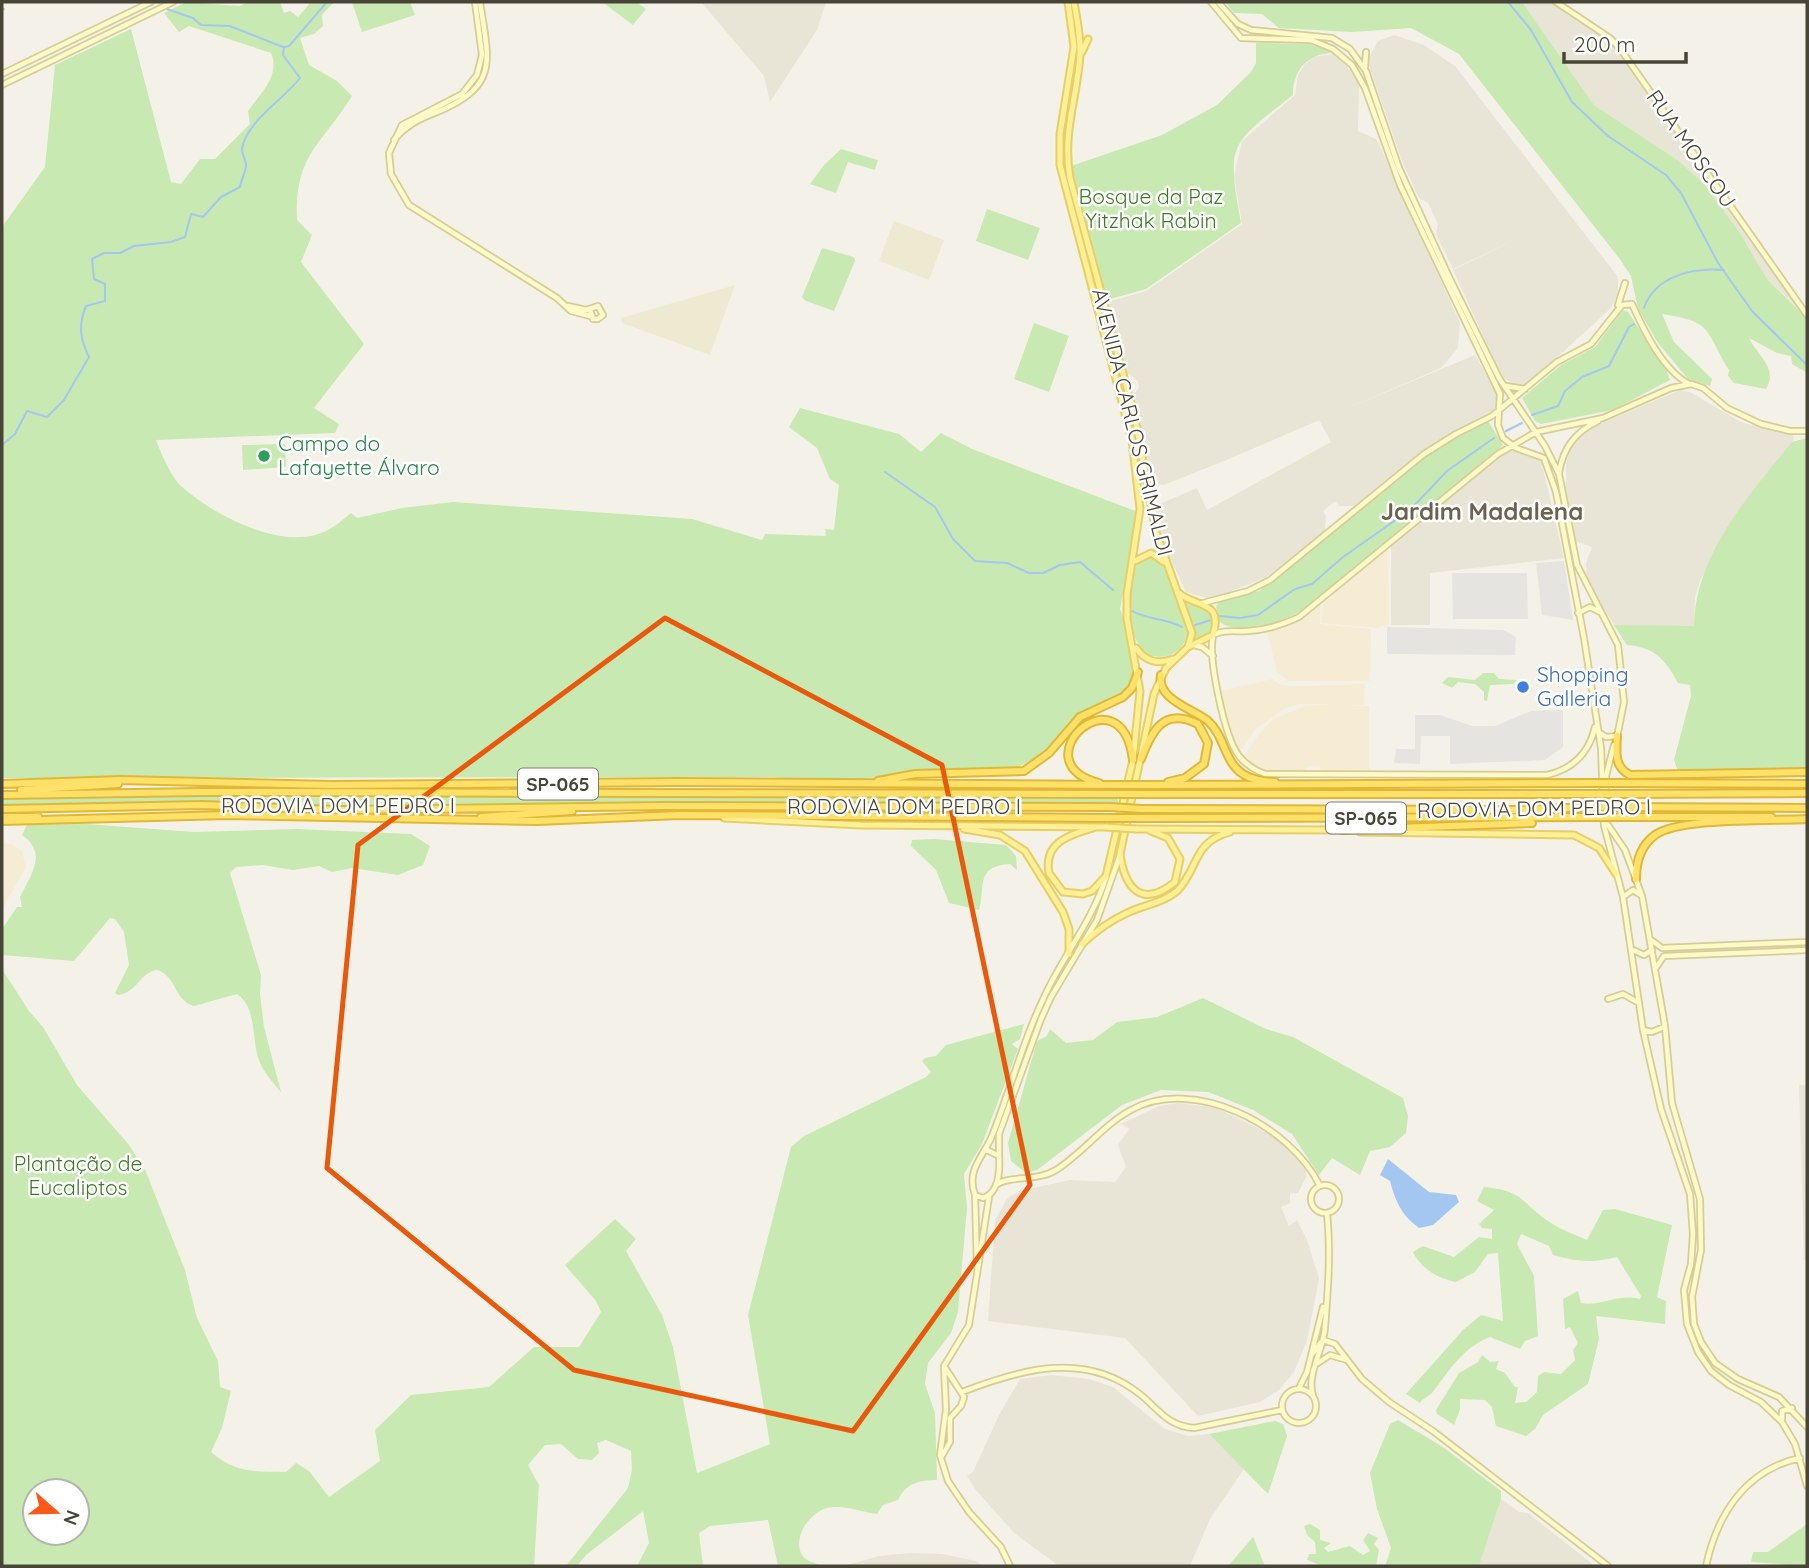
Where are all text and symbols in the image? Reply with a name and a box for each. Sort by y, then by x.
scale bar [1564,21,1686,65]
text: 200 m [1574,31,1636,57]
street label: RUA MOSCOU [1642,84,1742,212]
park label: Bosque da Paz Yitzhak Rabin [1079,183,1223,233]
street label: AVENIDA CARLOS GRIMALDI [1087,285,1179,558]
place label: Campo do Lafayette Álvaro [278,430,440,480]
marker: Campo do Lafayette Álvaro [256,448,272,464]
district label: Jardim Madalena [1381,496,1583,526]
place label: Shopping Galleria [1537,661,1629,711]
marker: Shopping Galleria [1515,679,1531,695]
road number: SP-065 [518,768,598,800]
street label: RODOVIA DOM PEDRO I [221,792,455,818]
street label: RODOVIA DOM PEDRO I [787,793,1021,819]
street label: RODOVIA DOM PEDRO I [1417,793,1651,823]
road number: SP-065 [1326,803,1406,834]
park label: Plantação de Eucaliptos [14,1150,142,1200]
north arrow [21,1477,91,1547]
text: N [58,1507,86,1528]

